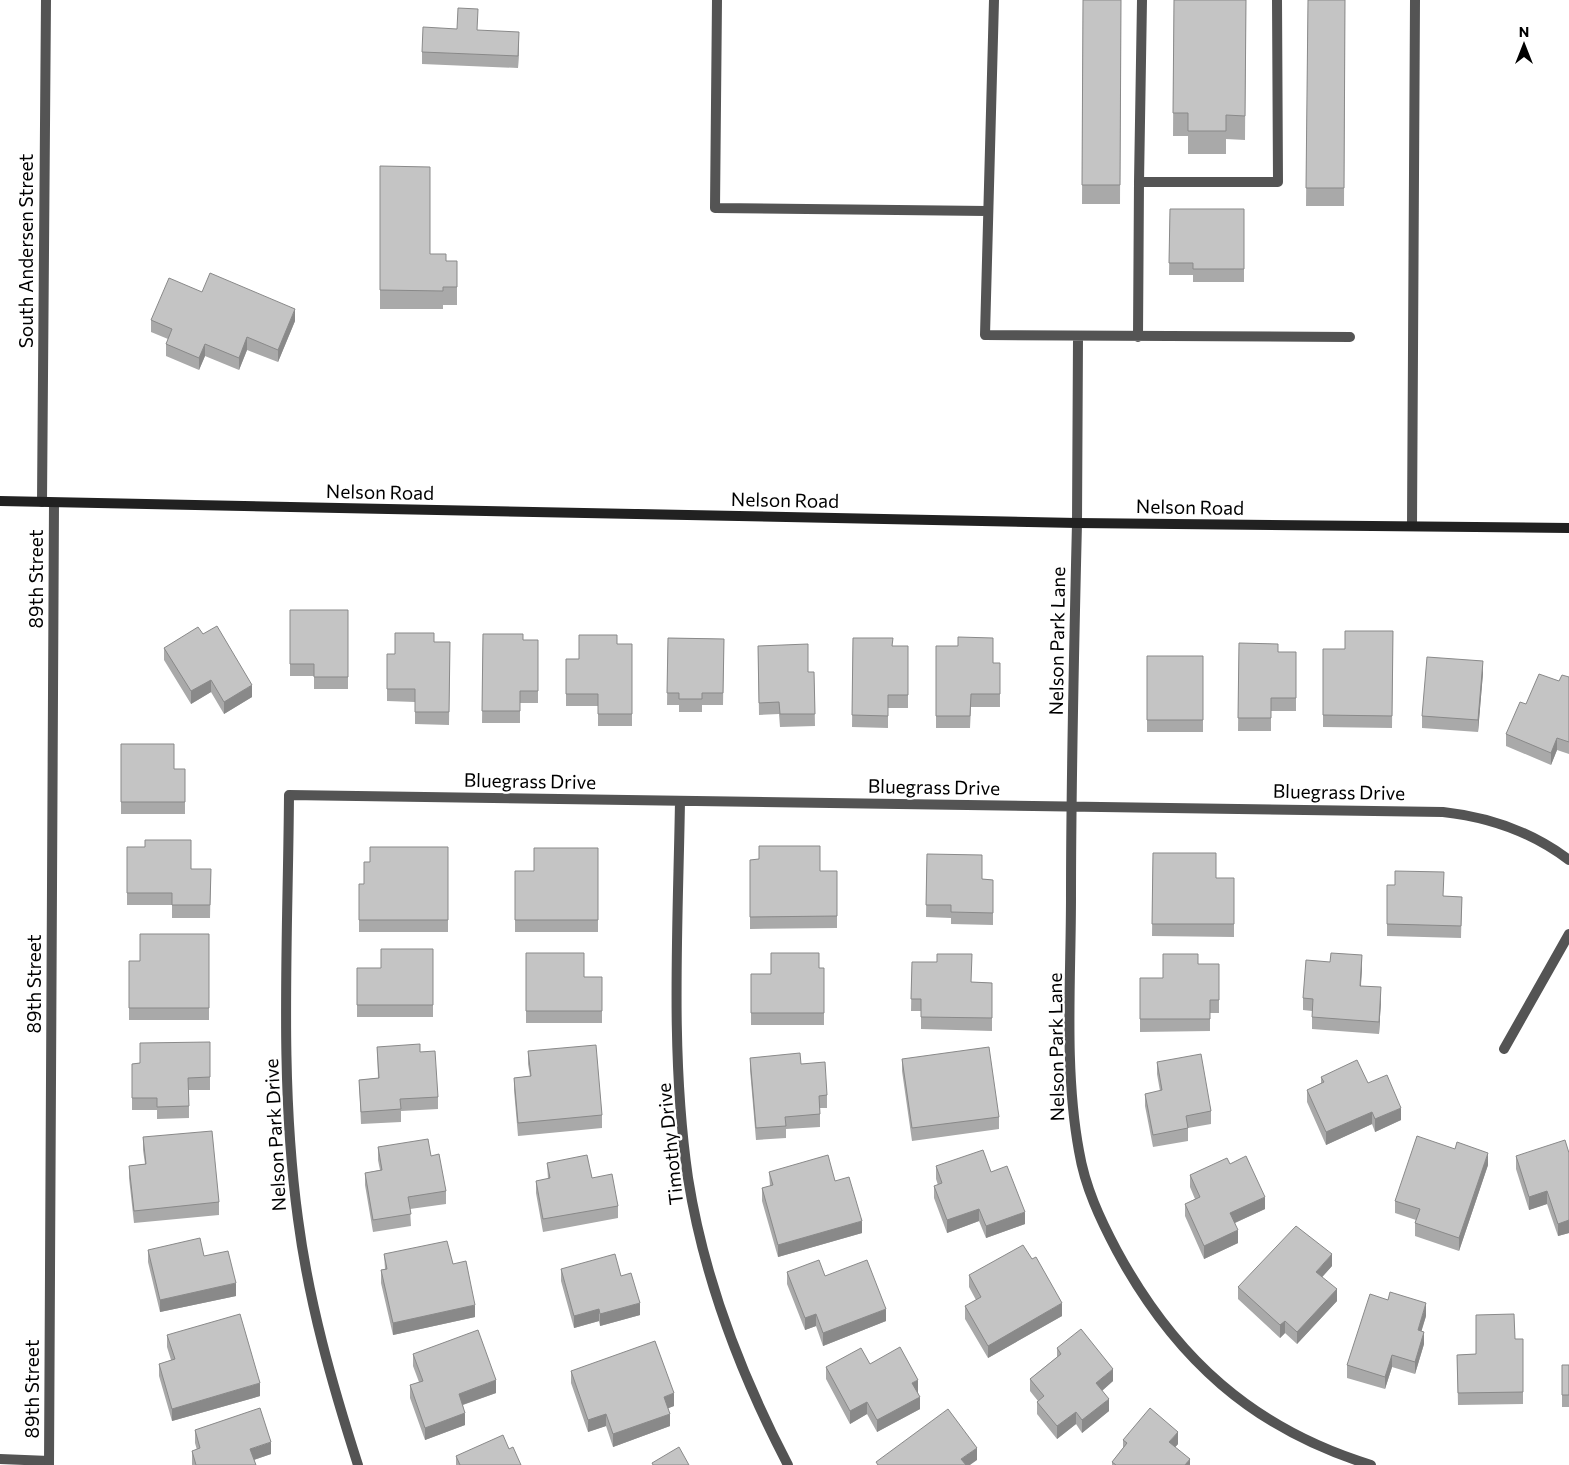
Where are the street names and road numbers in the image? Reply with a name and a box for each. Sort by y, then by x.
street label: South Andersen Street [14,154,37,348]
street label: Nelson Road [326,479,434,504]
street label: Nelson Road [731,487,839,512]
street label: Nelson Road [1136,494,1244,519]
street label: 89th Street [24,529,47,629]
street label: Nelson Park Lane [1044,566,1069,716]
street label: Bluegrass Drive [464,768,596,793]
street label: Bluegrass Drive [868,774,1000,799]
street label: Bluegrass Drive [1273,779,1405,804]
street label: 89th Street [22,934,45,1034]
street label: Nelson Park Lane [1043,972,1068,1122]
street label: Nelson Park Drive [259,1058,290,1212]
street label: Timothy Drive [652,1082,687,1206]
street label: 89th Street [20,1339,43,1439]

